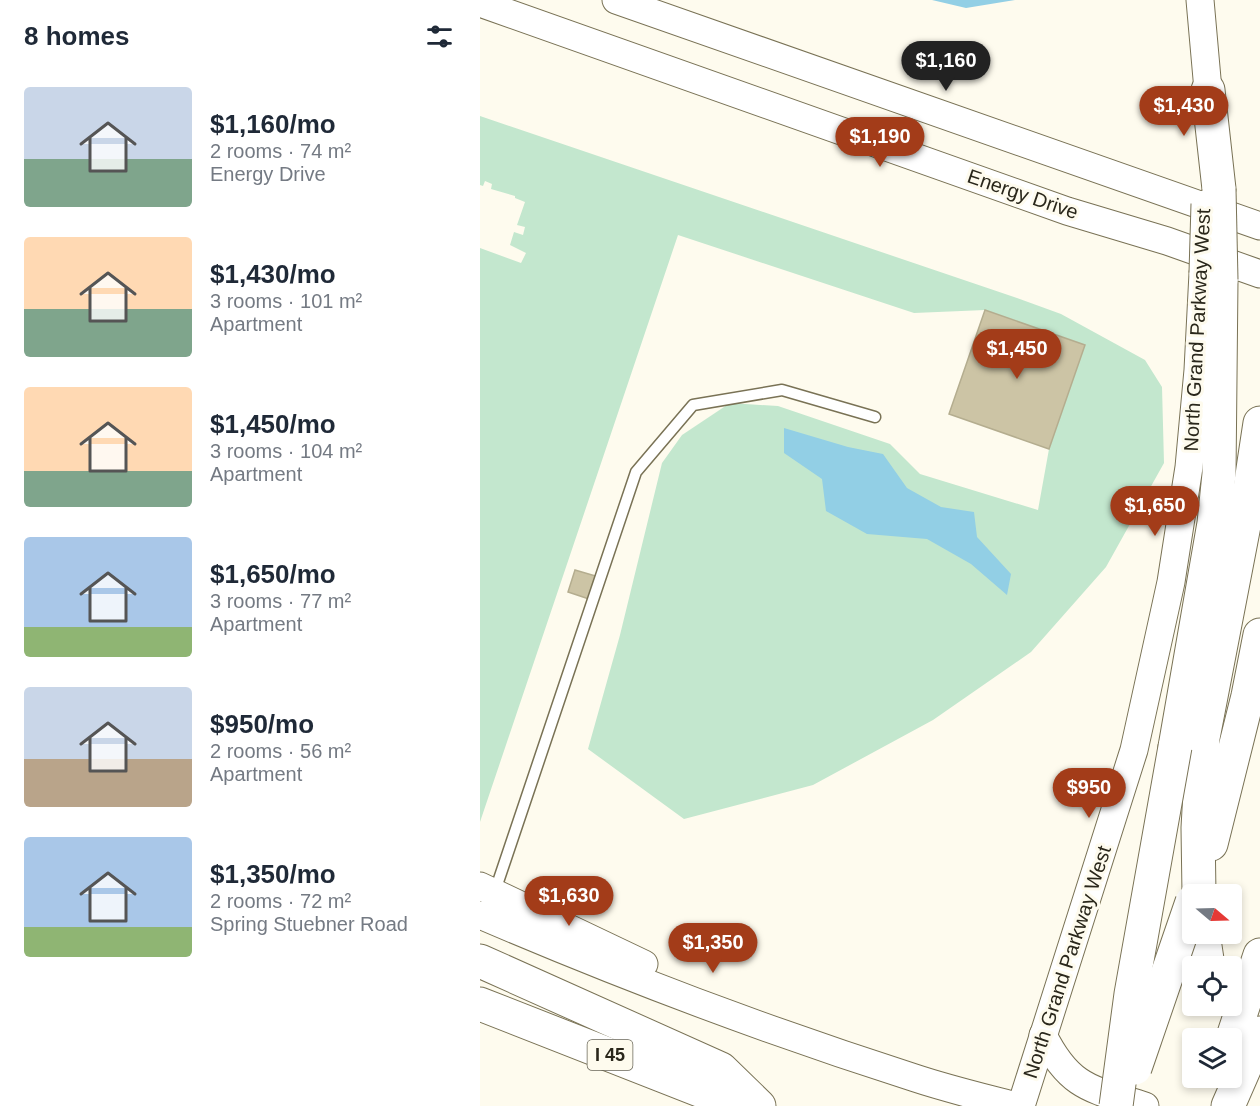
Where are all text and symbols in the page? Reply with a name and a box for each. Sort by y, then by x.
icon: filters [423,20,456,53]
text: 8 homes [24,21,130,51]
pin: $1,160 [897,41,995,92]
text: $1,160 [915,49,977,71]
pin: $1,430 [1135,86,1233,137]
text: $1,430 [1153,94,1215,116]
text: $1,160/mo [210,109,336,139]
icon: home [72,111,144,183]
pin: $1,190 [831,117,929,168]
text: $1,190 [849,125,911,147]
text: 2 rooms · 74 m² [210,140,351,162]
text: Energy Drive [210,163,326,185]
street label: Energy Drive [965,165,1081,223]
street label: North Grand Parkway West [1180,208,1214,452]
text: $1,430/mo [210,259,336,289]
icon: home [72,261,144,333]
text: 3 rooms · 101 m² [210,290,362,312]
text: Apartment [210,313,302,335]
pin: $1,450 [968,329,1066,380]
text: $1,450 [986,337,1048,359]
text: $1,450/mo [210,409,336,439]
icon: home [72,411,144,483]
text: 3 rooms · 104 m² [210,440,362,462]
text: Apartment [210,463,302,485]
pin: $1,650 [1106,486,1204,537]
text: $1,650 [1124,494,1186,516]
text: $1,650/mo [210,559,336,589]
icon: home [72,561,144,633]
text: 3 rooms · 77 m² [210,590,351,612]
text: Apartment [210,613,302,635]
text: $950/mo [210,709,314,739]
icon: home [72,711,144,783]
text: 2 rooms · 56 m² [210,740,351,762]
text: Apartment [210,763,302,785]
pin: $950 [1053,768,1125,819]
text: $950 [1067,776,1111,798]
street label: North Grand Parkway West [1019,843,1115,1081]
text: $1,350/mo [210,859,336,889]
icon: home [72,861,144,933]
pin: $1,630 [520,876,618,927]
text: $1,630 [538,884,600,906]
north arrow [1182,884,1242,944]
map controls [1182,884,1242,1088]
text: 2 rooms · 72 m² [210,890,351,912]
text: Spring Stuebner Road [210,913,408,935]
pin: $1,350 [664,923,762,974]
text: $1,350 [682,931,744,953]
button: locate [1182,956,1242,1016]
button: layers [1182,1028,1242,1088]
road number: I 45 [588,1040,632,1070]

